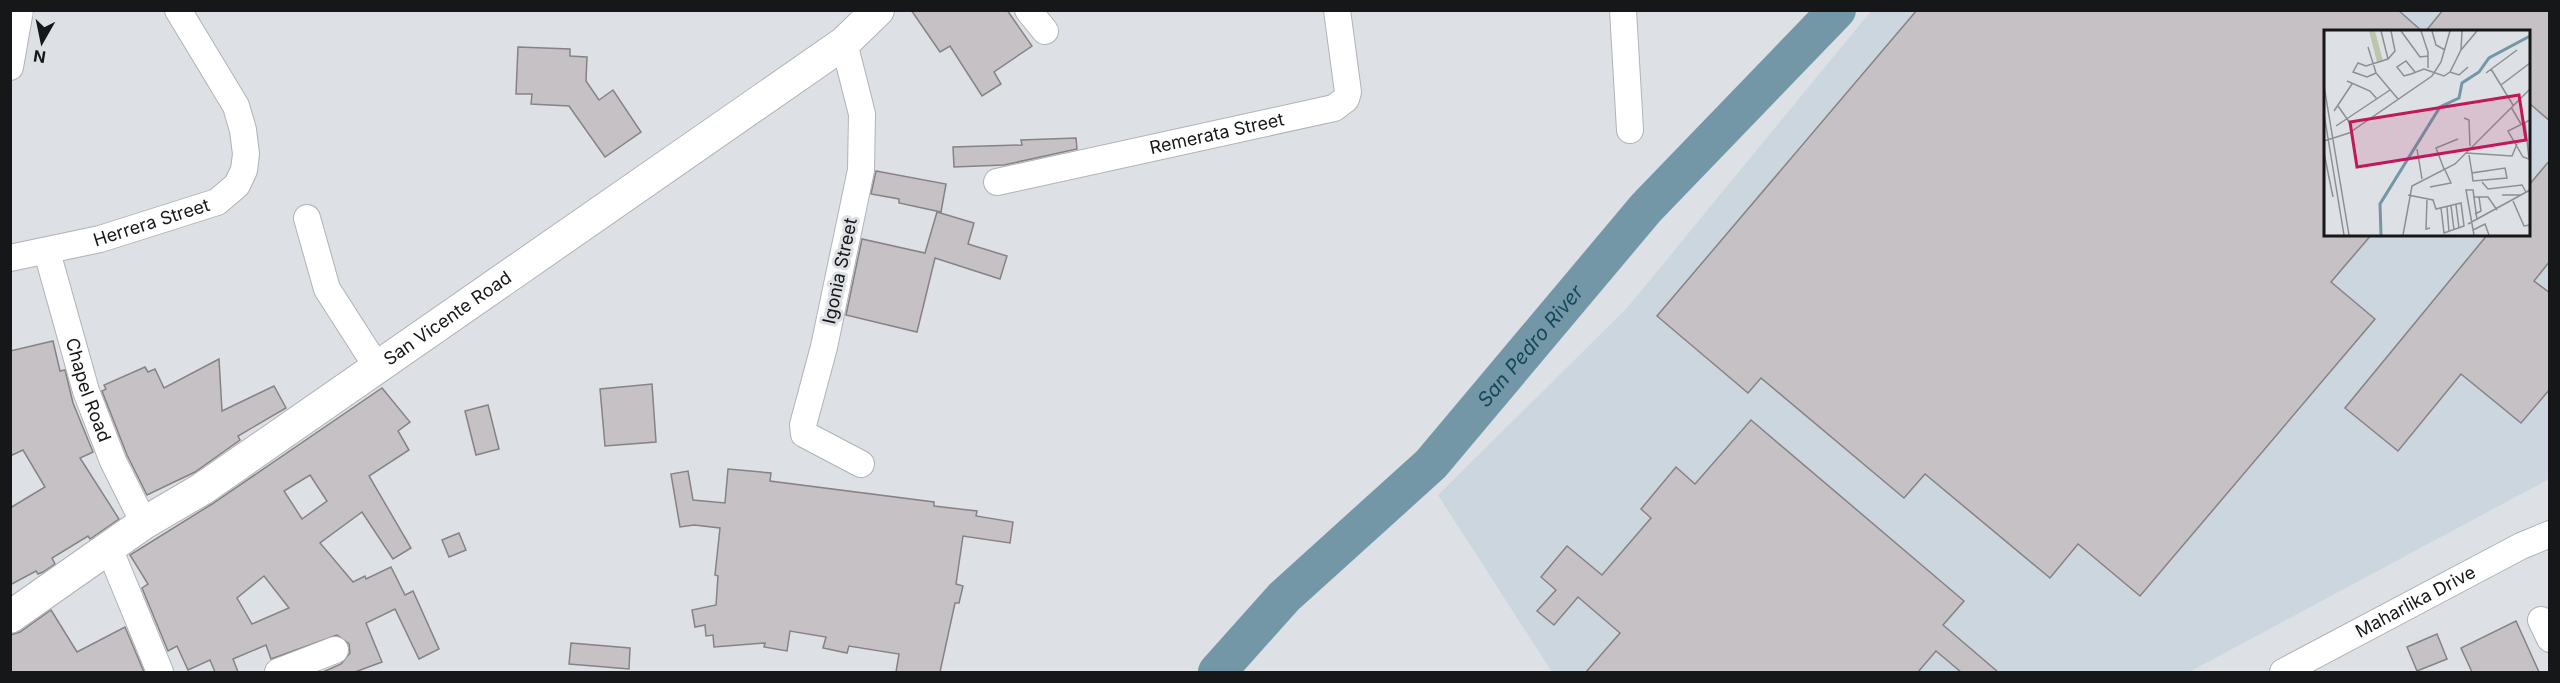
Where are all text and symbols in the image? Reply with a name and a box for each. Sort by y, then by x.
north arrow [12,12,72,72]
inset map [2324,30,2530,236]
text: N [32,46,47,68]
street label: Remerata Street [1148,108,1286,158]
street label: Herrera Street [91,194,212,250]
street label: Igonia Street [818,216,861,326]
street label: San Vicente Road [380,266,515,369]
water label: San Pedro River [1472,280,1588,412]
street label: Chapel Road [62,336,116,445]
street label: Maharlika Drive [2352,561,2479,642]

